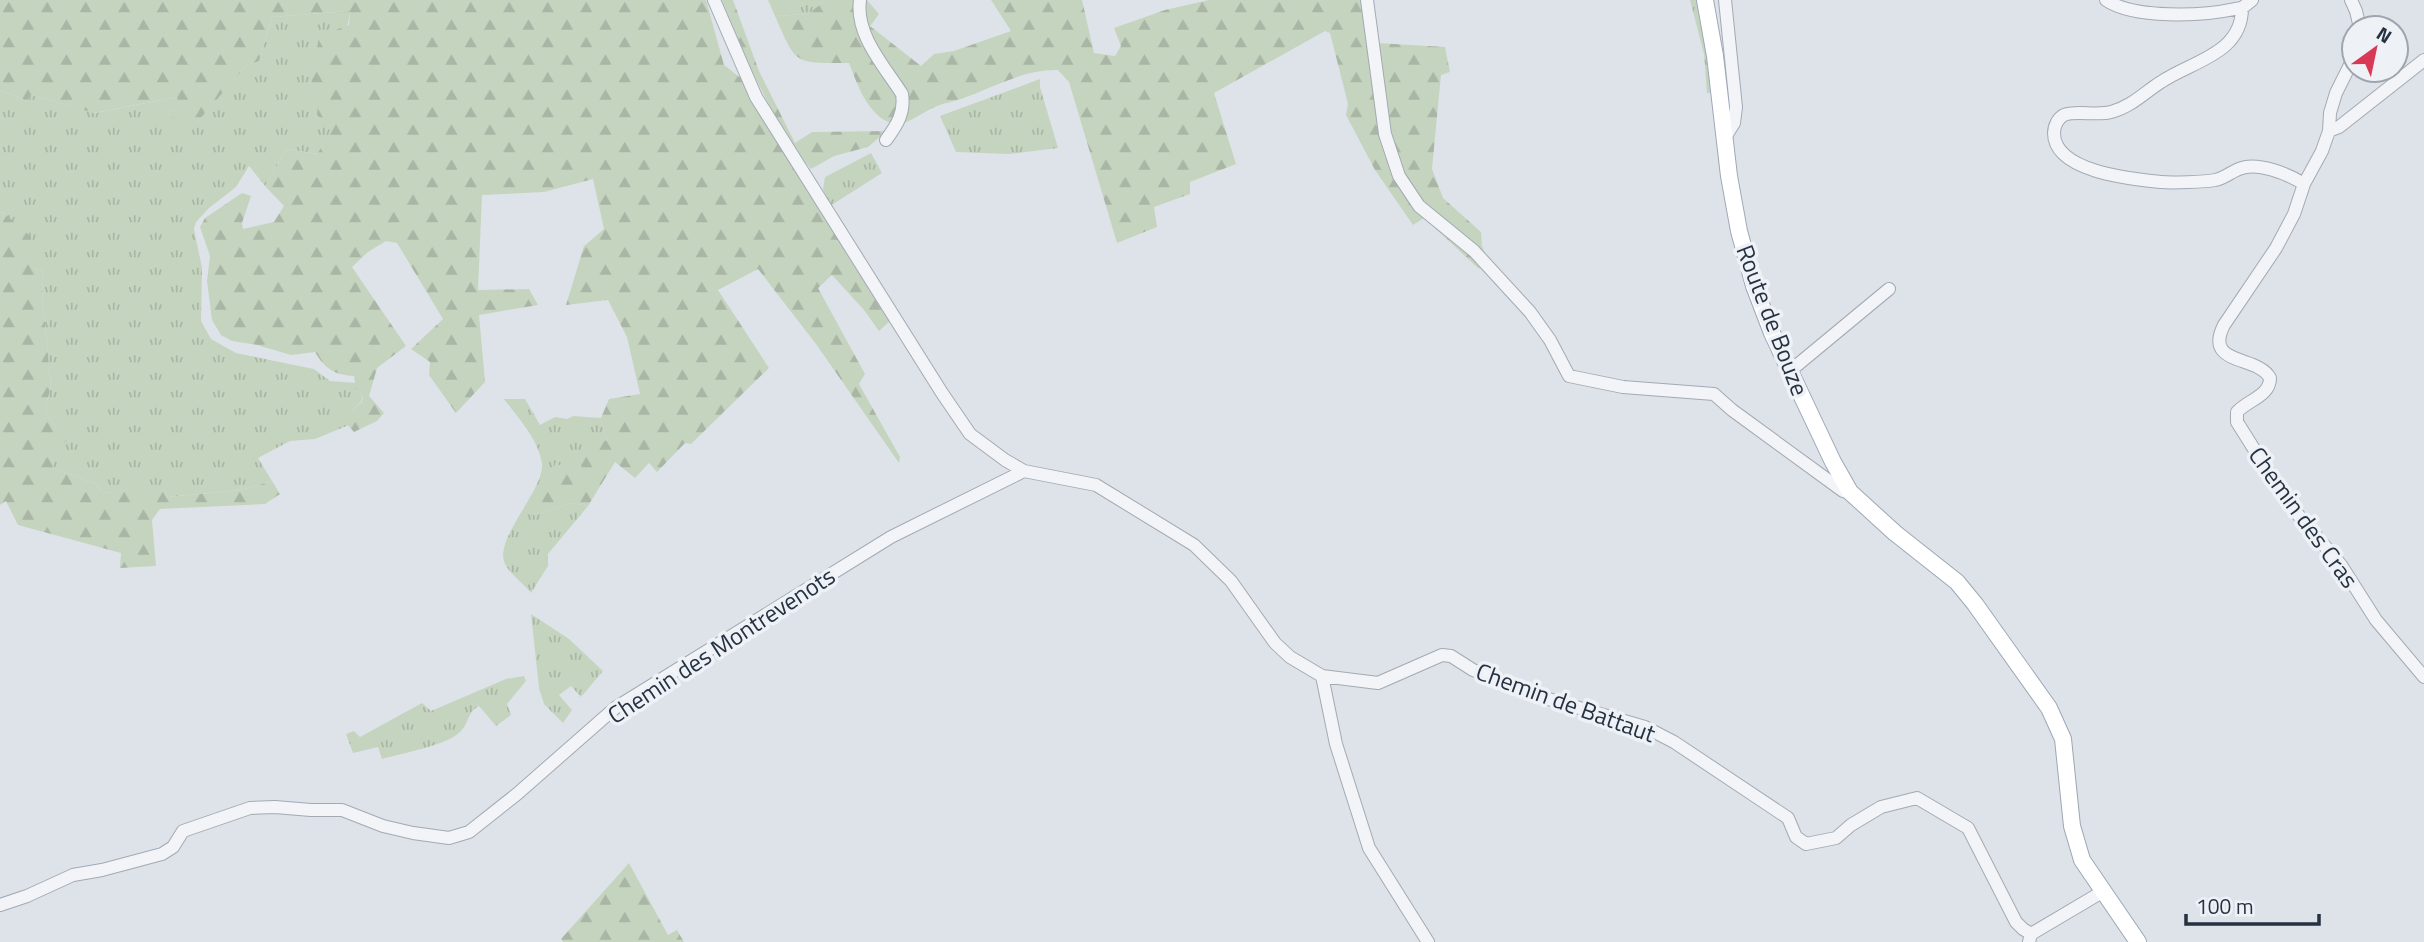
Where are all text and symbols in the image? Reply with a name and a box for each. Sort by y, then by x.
north arrow [2340,14,2410,84]
text: N [2371,19,2398,50]
street label: Route de Bouze [1728,239,1818,401]
street label: Chemin des Cras [2240,439,2368,595]
street label: Chemin des Montrevenots [600,558,842,732]
street label: Chemin de Battaut [1471,653,1661,751]
scale bar [2186,883,2319,927]
text: 100 m [2196,890,2253,922]

